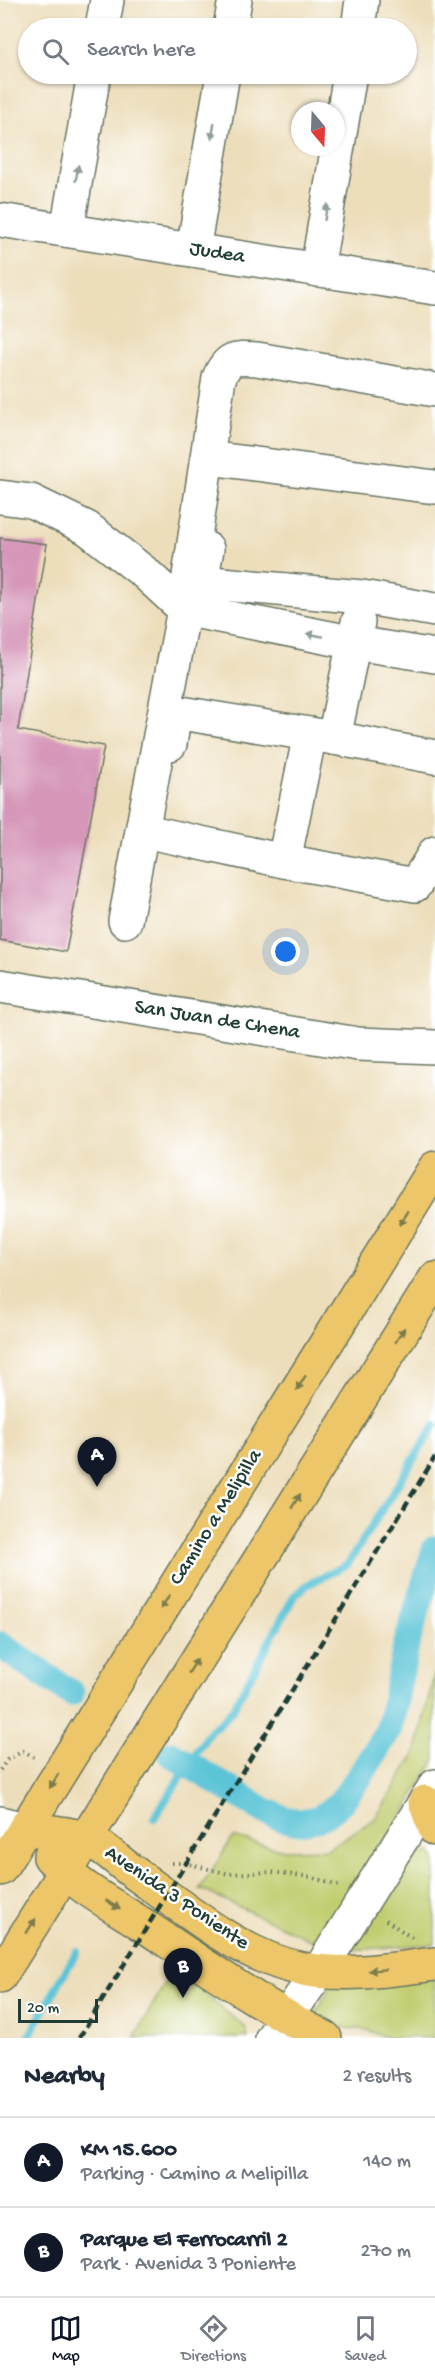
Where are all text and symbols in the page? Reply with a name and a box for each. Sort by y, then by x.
search box [18,18,417,84]
icon: search [39,35,72,68]
text: Search here [87,38,195,64]
north arrow [291,102,345,156]
one-way arrow [209,122,218,141]
one-way arrow [73,163,82,182]
one-way arrow [322,202,331,221]
street label: Judea [187,237,248,271]
one-way arrow [306,630,325,639]
your location [271,937,300,966]
street label: San Juan de Chena [132,996,303,1047]
one-way arrow [399,1210,410,1226]
one-way arrow [394,1327,405,1343]
one-way arrow [296,1375,307,1391]
pin: A [78,1438,116,1487]
street label: Camino a Melipilla [165,1444,269,1591]
one-way arrow [291,1493,302,1509]
one-way arrow [159,1594,170,1610]
one-way arrow [187,1658,198,1674]
one-way arrow [49,1773,60,1789]
street label: Avenida 3 Poniente [99,1841,254,1957]
one-way arrow [105,1899,121,1910]
one-way arrow [25,1918,36,1934]
pin: B [164,1948,202,1998]
one-way arrow [368,1965,387,1975]
scale bar [18,1996,98,2024]
text: 20 m [27,2000,59,2019]
text: Nearby [24,2062,105,2093]
text: 2 results [342,2066,411,2089]
text: KM 15.600 [81,2138,177,2164]
text: A [38,2151,49,2174]
text: 140 m [363,2151,411,2174]
text: Parking · Camino a Melipilla [81,2164,308,2187]
text: Parque El Ferrocarril 2 [81,2228,287,2254]
text: B [38,2241,49,2264]
text: 270 m [361,2241,411,2264]
text: Park · Avenida 3 Poniente [81,2254,296,2277]
tab: Map [49,2312,82,2367]
tab: Directions [181,2312,246,2367]
tab: Saved [345,2312,386,2367]

